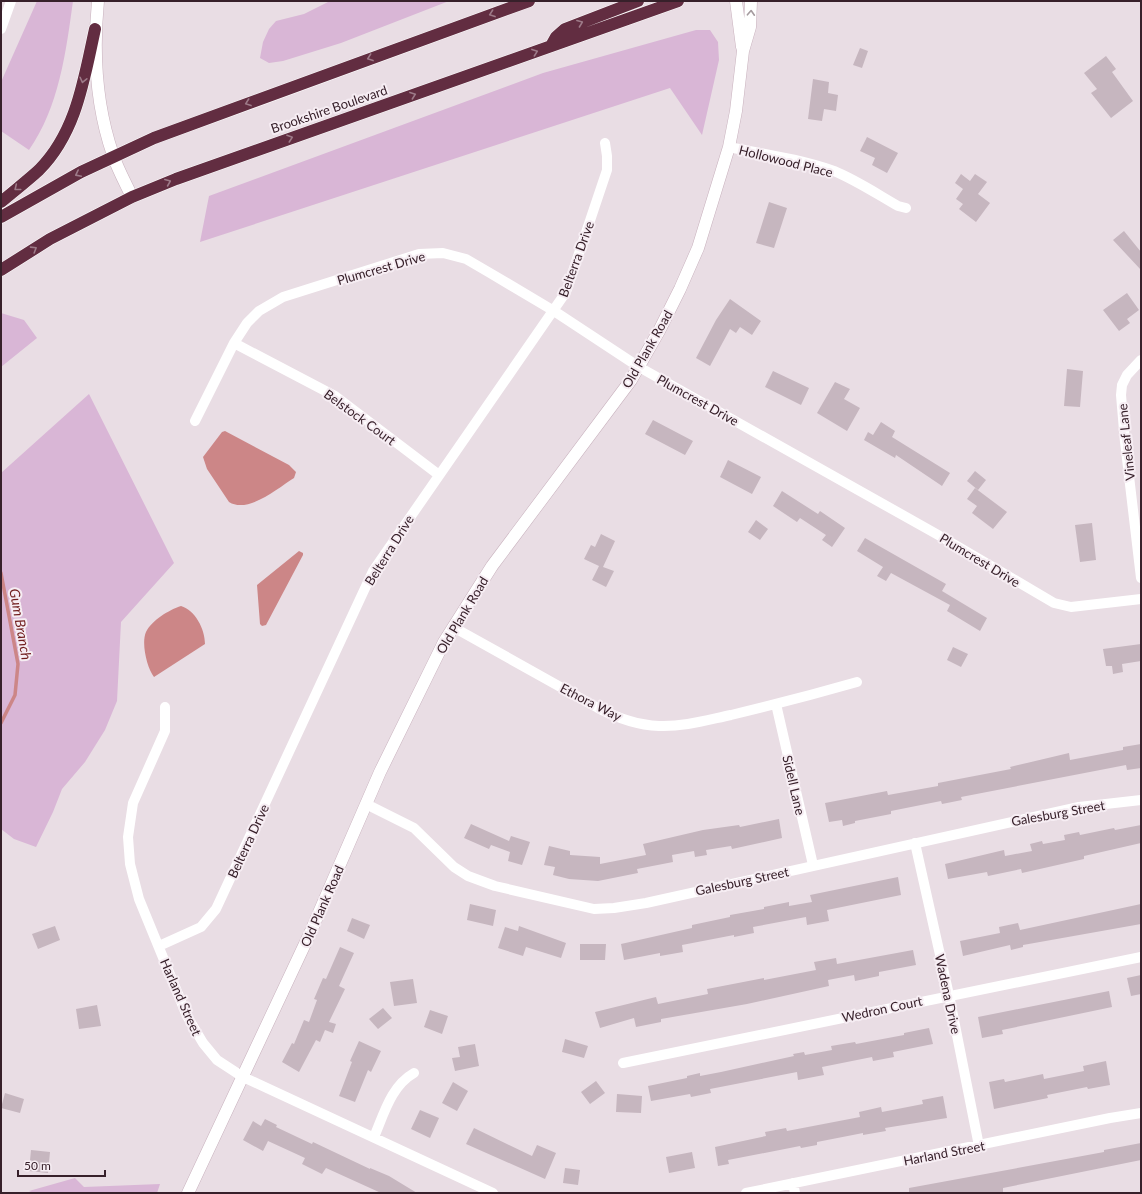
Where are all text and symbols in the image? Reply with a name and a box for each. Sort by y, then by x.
one-way arrow [489,10,496,18]
one-way arrow [746,10,755,16]
one-way arrow [577,19,584,27]
one-way arrow [532,48,539,56]
one-way arrow [366,54,373,62]
one-way arrow [79,77,88,84]
street label: Brookshire Boulevard [269,82,389,136]
one-way arrow [409,92,416,100]
one-way arrow [244,99,251,107]
one-way arrow [286,134,293,142]
street label: Hollowood Place [737,142,835,180]
one-way arrow [75,169,83,177]
one-way arrow [164,179,171,187]
one-way arrow [14,184,22,191]
street label: Belterra Drive [555,219,597,299]
one-way arrow [30,246,37,254]
street label: Plumcrest Drive [335,248,427,288]
street label: Old Plank Road [618,307,676,391]
street label: Plumcrest Drive [654,371,742,429]
street label: Belstock Court [321,386,399,449]
street label: Vineleaf Lane [1114,403,1138,481]
street label: Belterra Drive [361,512,417,588]
street label: Plumcrest Drive [937,530,1023,590]
street label: Old Plank Road [433,573,491,657]
water label: Gum Branch [6,587,36,661]
street label: Ethora Way [558,680,625,724]
street label: Sidell Lane [779,753,809,817]
street label: Galesburg Street [1010,797,1106,829]
street label: Belterra Drive [224,801,272,881]
street label: Old Plank Road [297,863,347,949]
street label: Galesburg Street [694,863,790,899]
street label: Wadena Drive [932,953,964,1036]
street label: Harland Street [157,956,205,1038]
street label: Wedron Court [840,993,924,1025]
street label: Harland Street [902,1137,986,1169]
scale bar [18,1152,105,1178]
text: 50 m [24,1158,51,1173]

